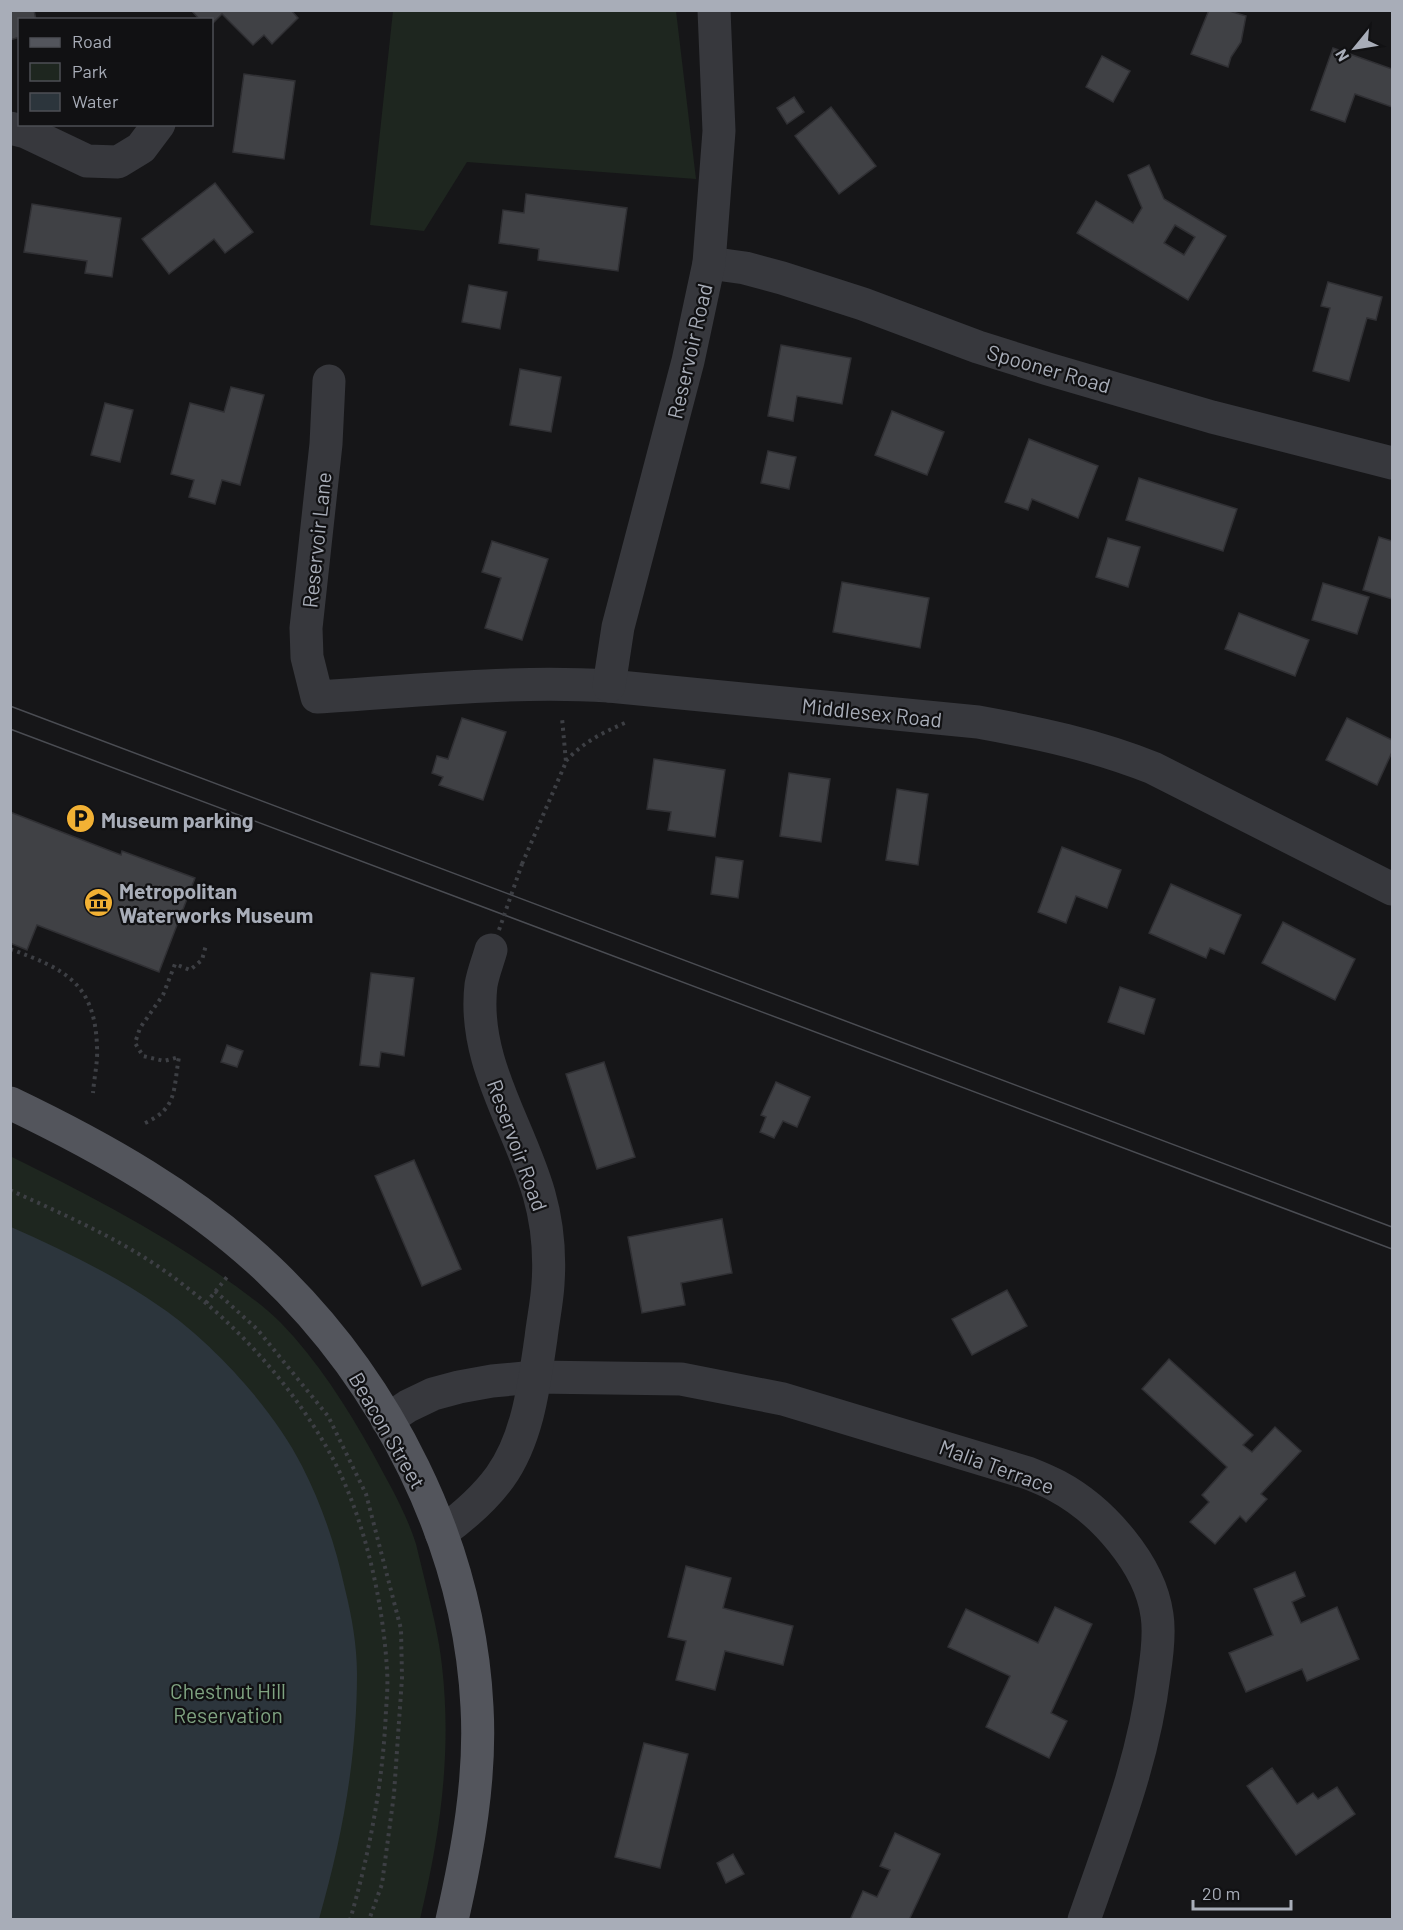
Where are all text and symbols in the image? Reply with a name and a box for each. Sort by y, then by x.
legend [18,18,213,126]
north arrow [1325,18,1385,78]
text: Road [72,30,112,52]
text: N [1331,46,1352,65]
text: Park [72,60,107,82]
text: Water [72,90,119,112]
street label: Reservoir Road [661,281,717,421]
street label: Spooner Road [984,338,1114,398]
street label: Reservoir Lane [296,471,336,609]
street label: Middlesex Road [801,692,943,732]
parking icon: Museum parking [64,803,96,835]
place label: Museum parking [101,807,253,832]
place label: Metropolitan Waterworks Museum [119,878,313,927]
museum icon: Metropolitan Waterworks Museum [82,886,114,918]
street label: Reservoir Road [483,1076,553,1214]
street label: Beacon Street [345,1367,431,1493]
street label: Malia Terrace [936,1434,1058,1498]
park label: Chestnut Hill Reservation [170,1678,286,1727]
scale bar [1193,1873,1290,1911]
text: 20 m [1202,1882,1240,1904]

